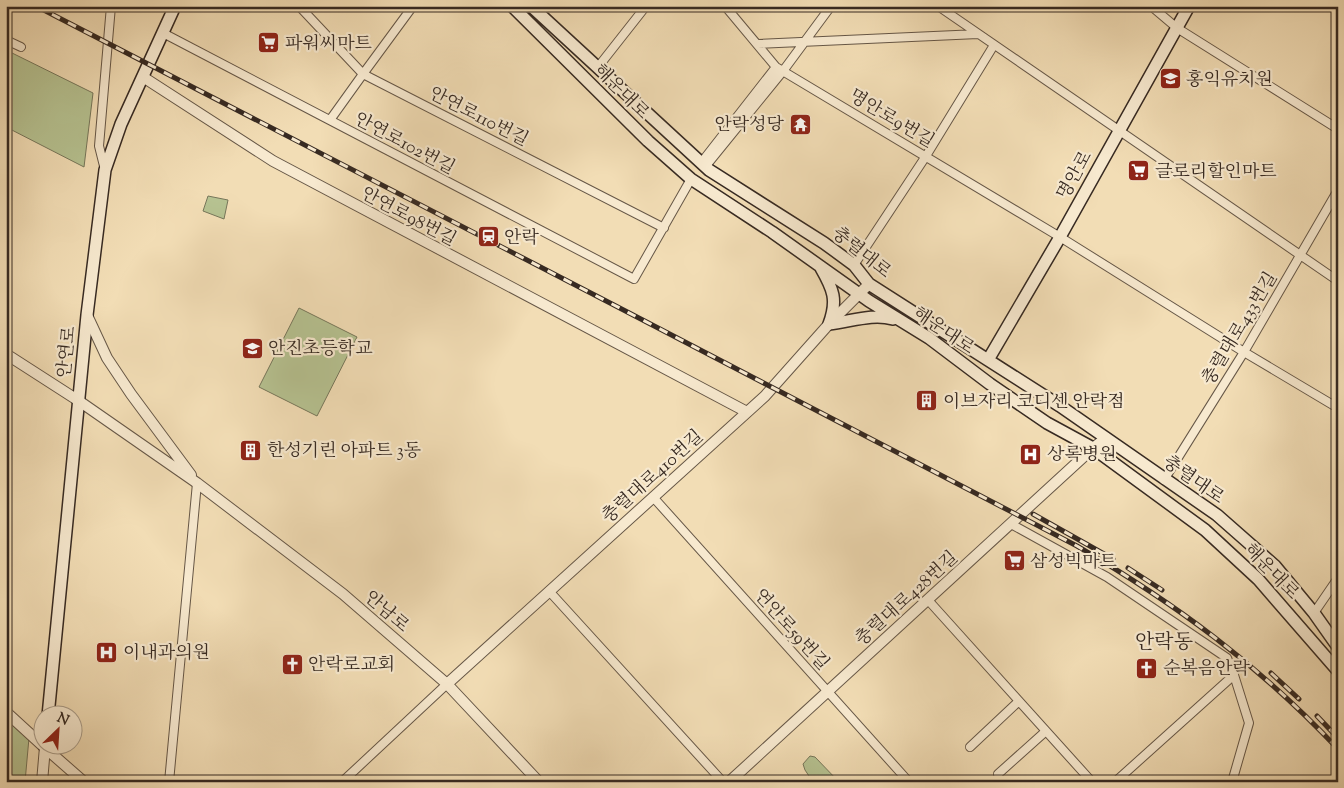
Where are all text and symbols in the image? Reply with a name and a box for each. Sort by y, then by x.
supermarket icon: 파워씨마트 [257,31,281,55]
place label: 파워씨마트 [285,32,373,58]
street label: 해운대로 [587,59,654,126]
school or university icon: 홍익유치원 [1158,67,1182,91]
place label: 홍익유치원 [1186,68,1273,94]
street label: 안연로110번길 [424,82,532,154]
street label: 명안로9번길 [843,84,939,155]
street label: 안연로102번길 [349,107,459,182]
temple icon: 안락성당 [788,112,812,136]
place label: 안락성당 [714,113,785,139]
street label: 명안로 [1052,147,1100,205]
supermarket icon: 글로리할인마트 [1127,159,1151,183]
place label: 글로리할인마트 [1155,160,1277,186]
street label: 안연로98번길 [356,182,460,254]
street label: 충렬대로 [826,222,896,286]
station icon: 안락 [476,225,500,249]
place label: 안락 [504,226,539,252]
street label: 충렬대로433번길 [1197,267,1285,391]
street label: 해운대로 [907,301,979,362]
street label: 안연로 [52,325,84,380]
school or university icon: 안진초등학교 [240,336,264,360]
place label: 안진초등학교 [268,337,373,363]
building icon: 이브자리 코디센 안락점 [915,389,939,413]
place label: 이브자리 코디센 안락점 [943,390,1125,416]
street label: 충렬대로410번길 [597,425,710,530]
building icon: 한성기린 아파트 3동 [239,438,263,462]
place label: 한성기린 아파트 3동 [267,439,421,465]
hospital icon: 상록병원 [1019,442,1043,466]
place label: 상록병원 [1047,443,1117,469]
street label: 충렬대로 [1157,450,1229,511]
street label: 해운대로 [1237,538,1304,606]
street label: 충렬대로428번길 [850,546,965,653]
supermarket icon: 삼성빅마트 [1002,549,1026,573]
place label: 삼성빅마트 [1030,550,1118,576]
street label: 연안로59번길 [747,584,834,677]
street label: 안남로 [357,586,414,639]
district label: 안락동 [1135,629,1193,658]
hospital icon: 이내과의원 [95,640,119,664]
place label: 이내과의원 [123,641,210,667]
church icon: 안락로교회 [280,652,304,676]
place label: 안락로교회 [308,653,395,679]
church icon: 순복음안락 [1135,656,1159,680]
place label: 순복음안락 [1163,657,1251,683]
north arrow [32,706,82,756]
text: N [53,709,72,731]

